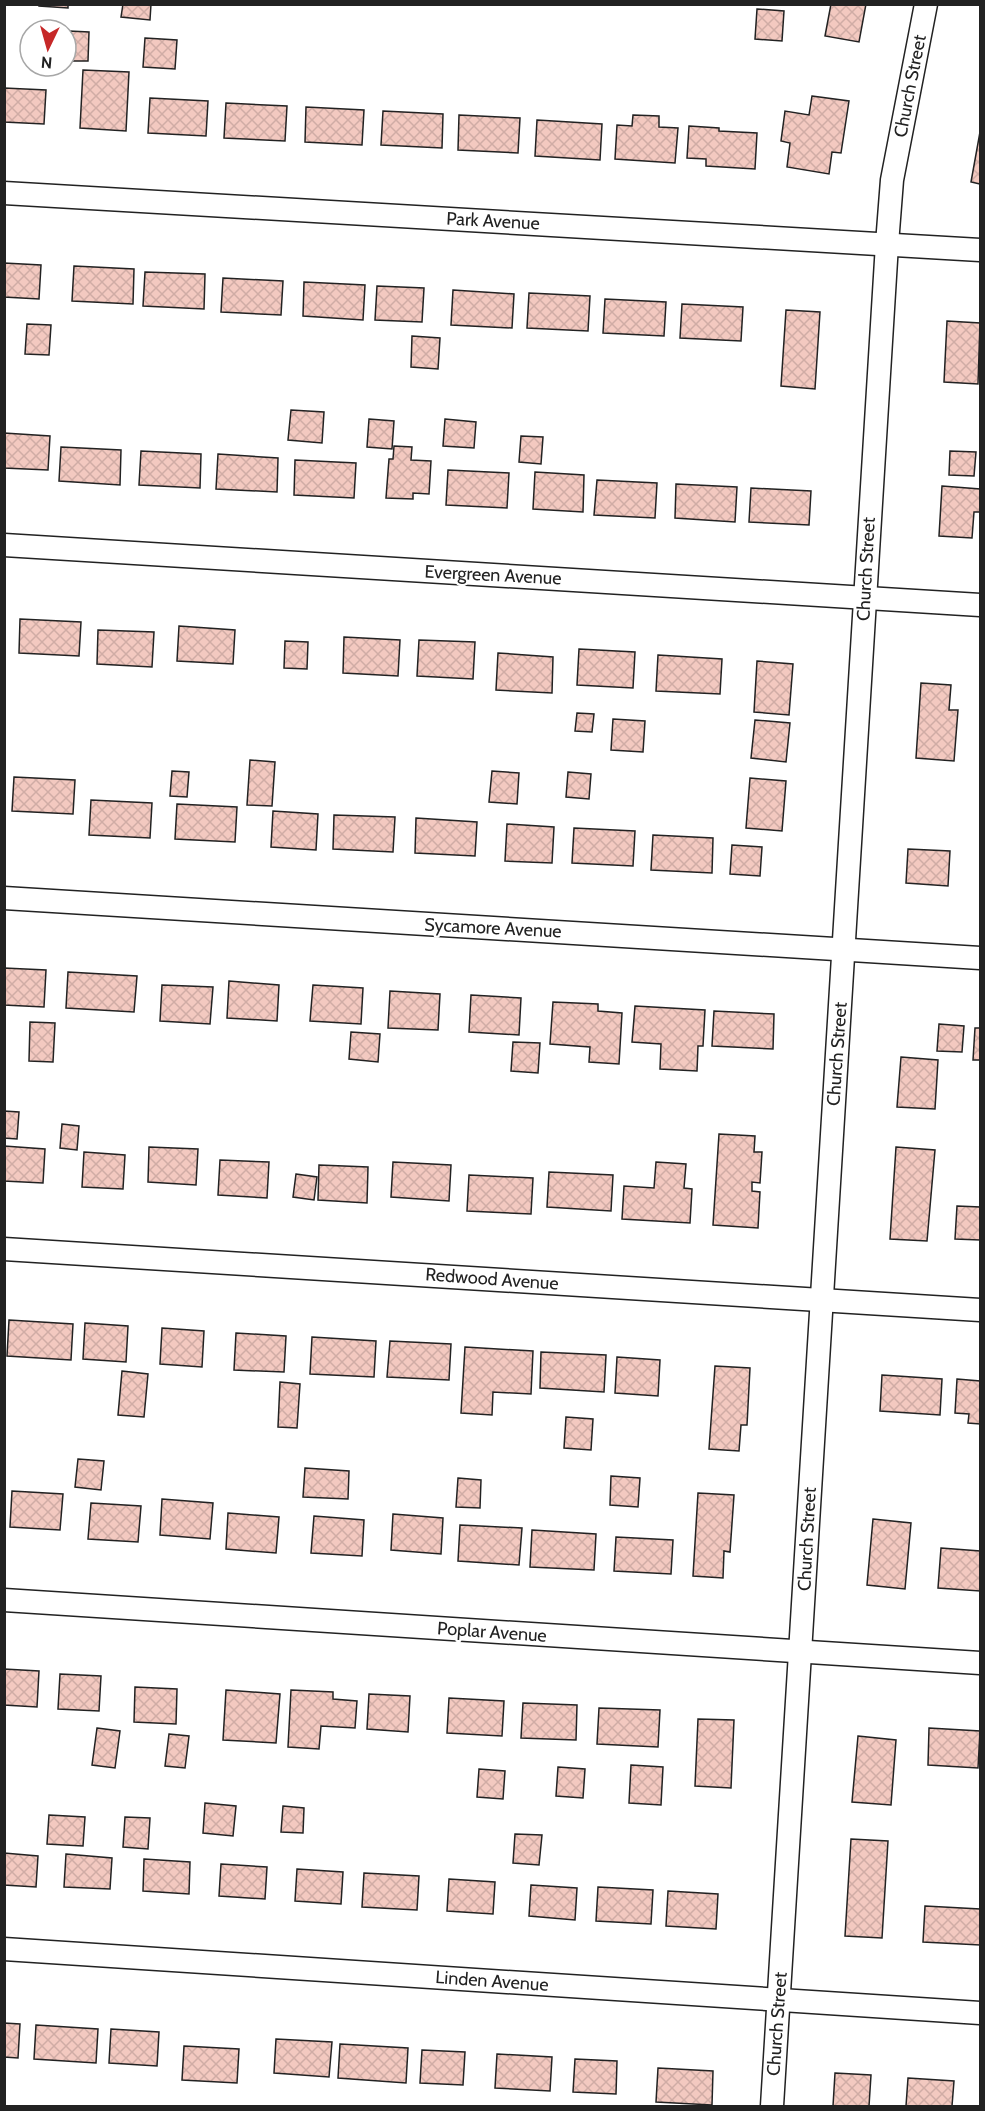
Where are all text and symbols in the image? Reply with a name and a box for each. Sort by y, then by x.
north arrow [18,18,78,78]
street label: Church Street [889,33,931,139]
text: N [40,52,53,72]
street label: Park Avenue [446,208,540,234]
street label: Church Street [852,517,880,621]
street label: Evergreen Avenue [424,560,562,590]
street label: Sycamore Avenue [424,913,562,943]
street label: Church Street [822,1001,852,1107]
street label: Redwood Avenue [425,1263,559,1295]
street label: Church Street [793,1487,821,1591]
street label: Poplar Avenue [437,1617,547,1647]
street label: Linden Avenue [435,1966,549,1996]
street label: Church Street [762,1971,792,2077]

